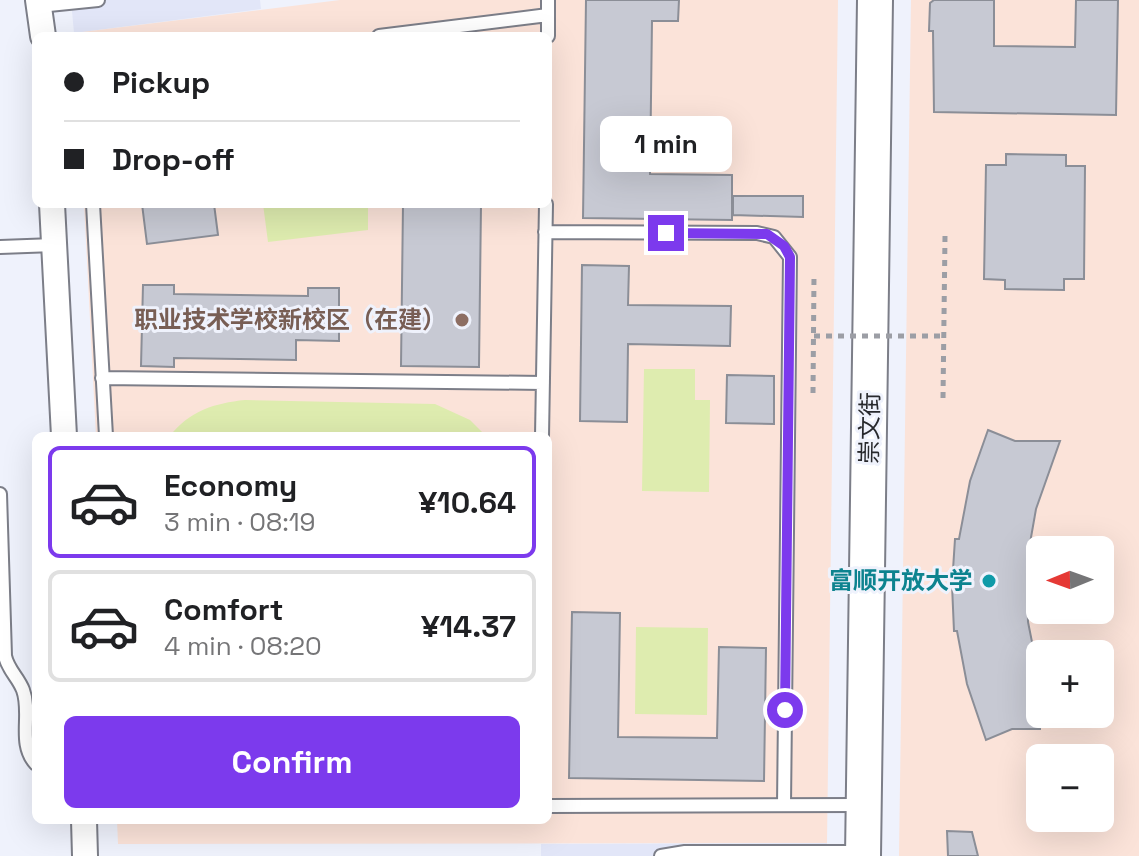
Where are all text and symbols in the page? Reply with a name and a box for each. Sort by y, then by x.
text: Pickup [112,63,210,102]
callout: 1 min [600,117,732,173]
text: 1 min [634,127,698,161]
text: Drop-off [112,140,235,179]
route end [648,215,684,251]
place label: 职业技术学校新校区（在建） [134,304,446,335]
marker: 职业技术学校新校区（在建） [453,311,471,329]
street label: 崇文街 [853,392,886,464]
icon: car [68,466,140,538]
text: Economy [164,466,297,505]
text: ¥10.64 [419,483,516,522]
text: 3 min · 08:19 [164,505,316,539]
north arrow [1026,536,1114,624]
map controls [1026,536,1114,832]
place label: 富顺开放大学 [829,565,973,596]
marker: 富顺开放大学 [980,572,998,590]
icon: car [68,590,140,662]
text: Comfort [164,590,283,629]
text: ¥14.37 [421,607,516,646]
text: 4 min · 08:20 [164,629,322,663]
button: + [1026,640,1114,728]
route start [767,692,803,728]
button: Confirm [64,716,520,808]
button: − [1026,744,1114,832]

